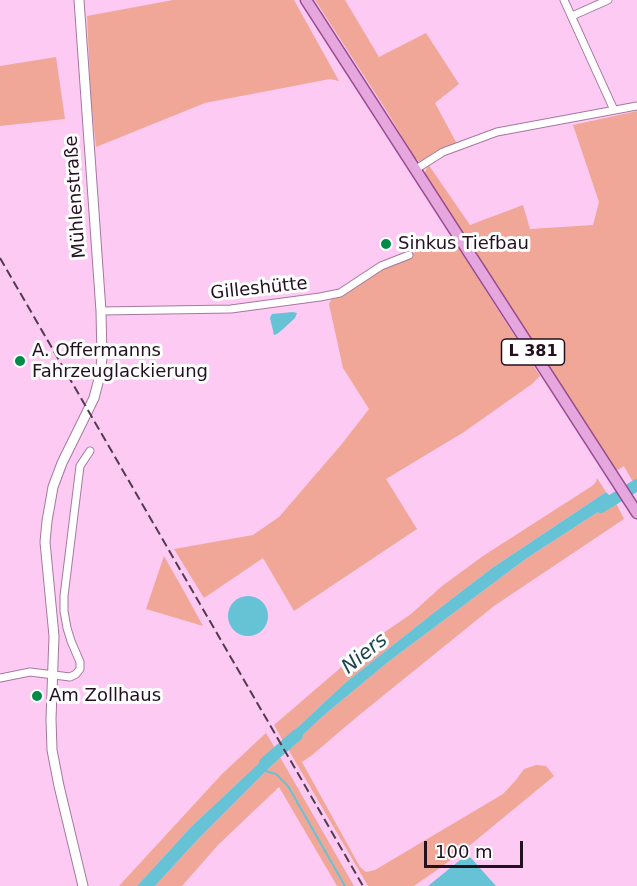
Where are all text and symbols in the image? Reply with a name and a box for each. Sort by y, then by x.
street label: Mühlenstraße [61,135,91,259]
place label: Sinkus Tiefbau [398,233,529,255]
marker: Sinkus Tiefbau [379,237,393,251]
street label: Gilleshütte [209,273,309,305]
road number: L 381 [502,339,564,365]
place label: A. Offermanns Fahrzeuglackierung [32,340,208,382]
marker: A. Offermanns Fahrzeuglackierung [13,354,27,368]
water label: Niers [337,628,393,680]
place label: Am Zollhaus [49,685,161,707]
marker: Am Zollhaus [30,689,44,703]
scale bar [427,829,526,867]
text: 100 m [435,841,493,862]

